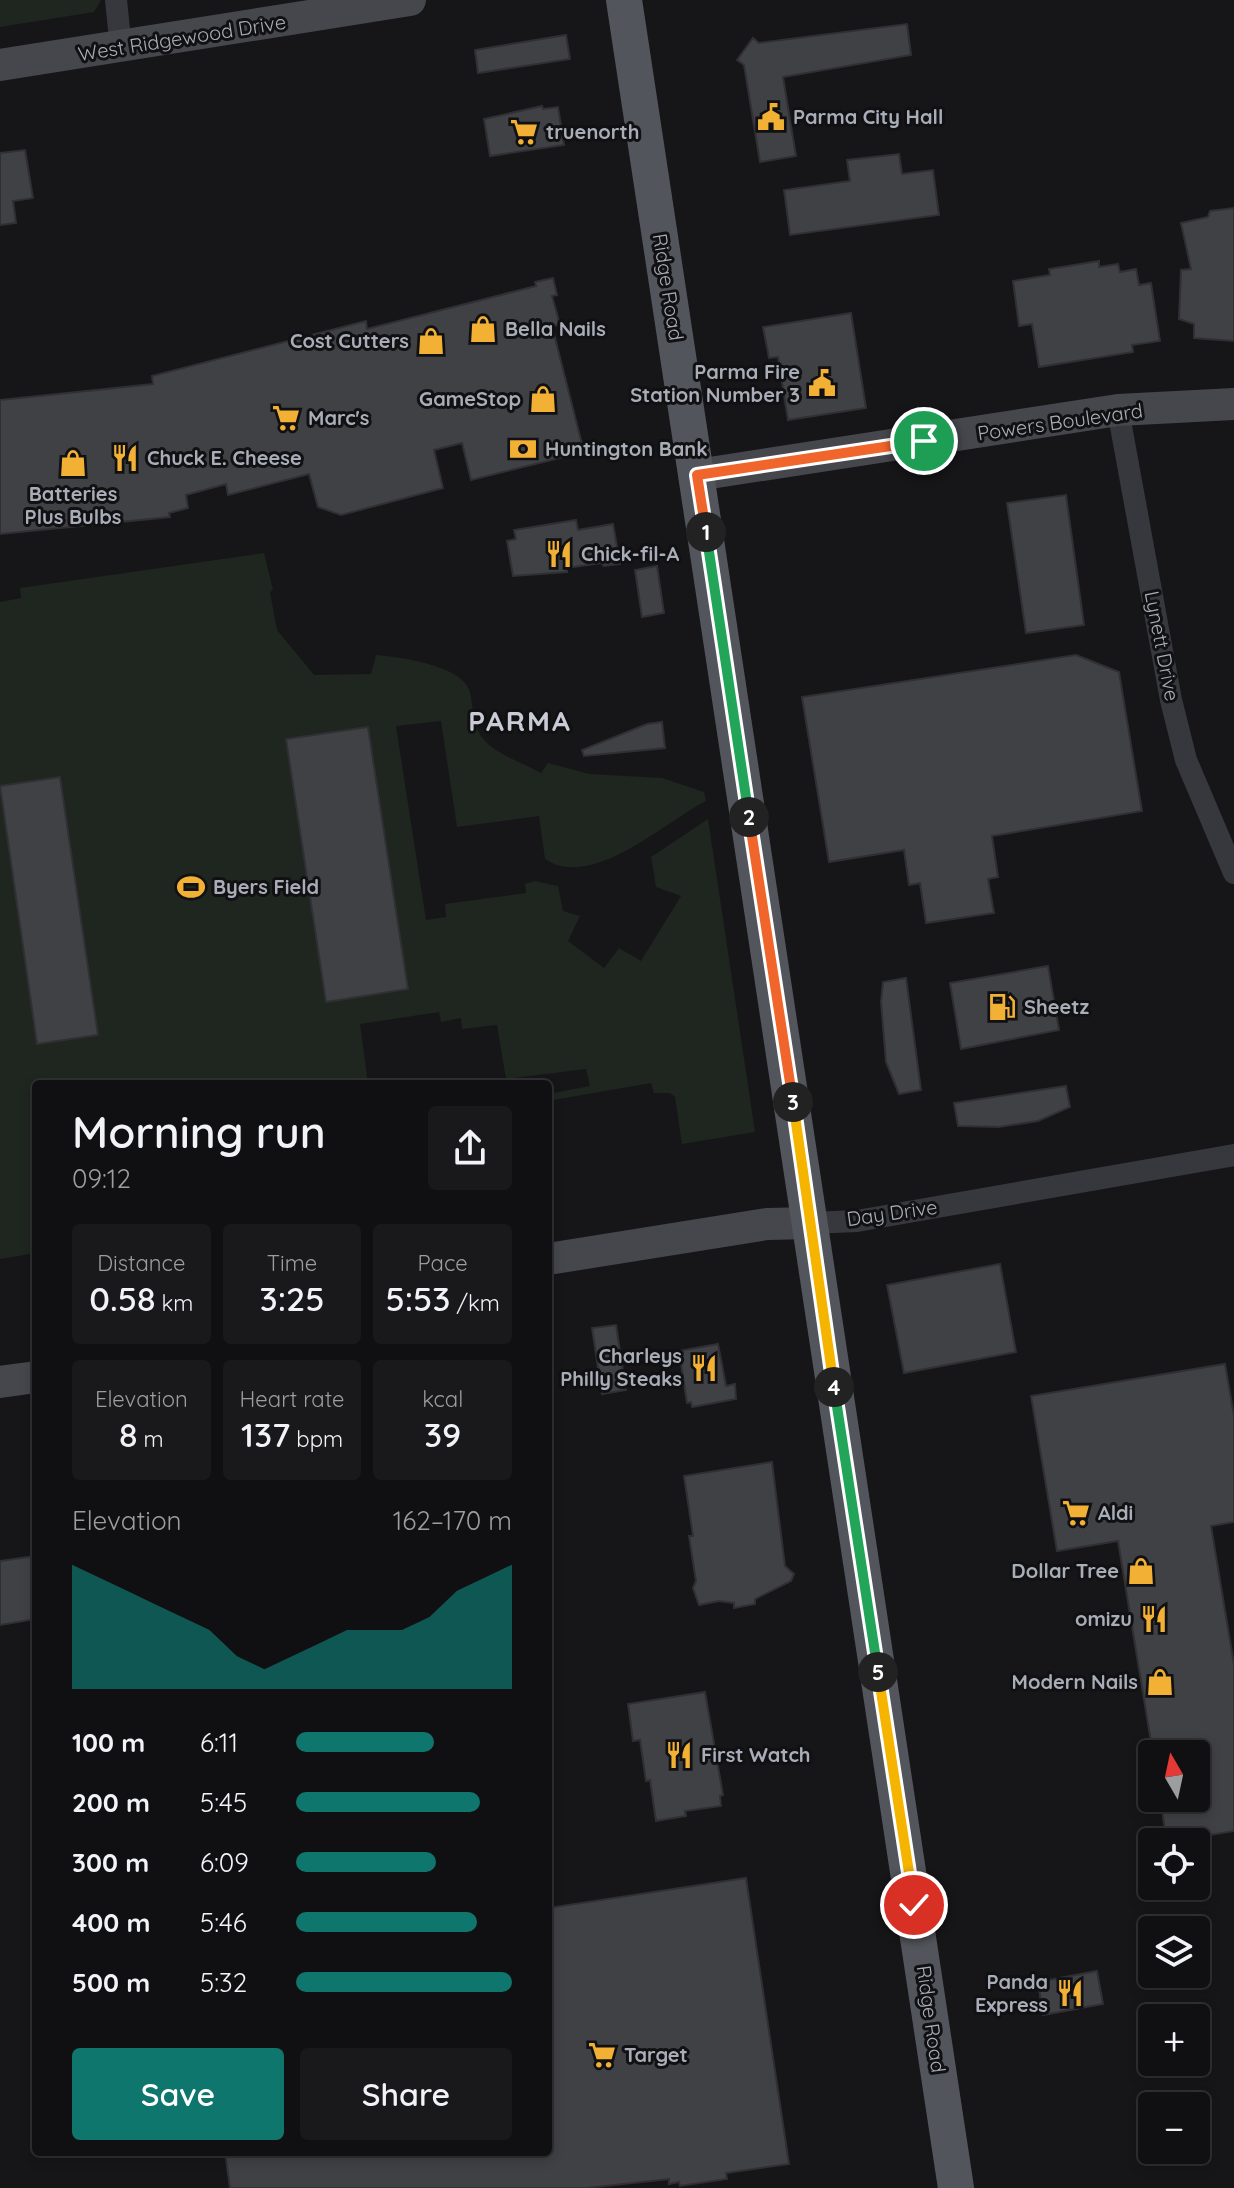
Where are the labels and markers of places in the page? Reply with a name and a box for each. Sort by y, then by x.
public building icon: Parma City Hall [756,102,786,132]
place label: Parma City Hall [793,104,943,129]
supermarket icon: truenorth [509,117,539,147]
place label: truenorth [546,119,639,144]
shop icon: Bella Nails [468,314,498,344]
place label: Bella Nails [505,316,606,341]
shop icon: Cost Cutters [416,326,446,356]
place label: Cost Cutters [290,328,409,353]
place label: Parma Fire Station Number 3 [630,359,800,407]
public building icon: Parma Fire Station Number 3 [807,368,837,398]
shop icon: GameStop [528,384,558,414]
place label: GameStop [419,386,521,411]
supermarket icon: Marc's [271,403,301,433]
place label: Marc's [308,405,369,430]
pin [890,407,958,475]
bank icon: Huntington Bank [508,434,538,464]
place label: Huntington Bank [545,436,708,461]
restaurant icon: Chuck E. Cheese [110,443,140,473]
place label: Chuck E. Cheese [147,445,302,470]
shop icon: Batteries Plus Bulbs [58,448,88,478]
place label: Batteries Plus Bulbs [25,481,121,529]
pin: 1 [686,512,726,552]
restaurant icon: Chick-fil-A [544,539,574,569]
place label: Chick-fil-A [581,541,679,566]
pin: 2 [729,797,769,837]
sports icon: Byers Field [176,872,206,902]
place label: Byers Field [213,874,319,899]
fuel station icon: Sheetz [987,992,1017,1022]
place label: Sheetz [1024,994,1089,1019]
pin: 3 [773,1082,813,1122]
place label: Charleys Philly Steaks [560,1343,682,1391]
restaurant icon: Charleys Philly Steaks [689,1353,719,1383]
pin: 4 [814,1367,854,1407]
supermarket icon: Aldi [1061,1498,1091,1528]
place label: Aldi [1098,1500,1133,1525]
shop icon: Dollar Tree [1126,1556,1156,1586]
place label: Dollar Tree [1011,1558,1119,1583]
restaurant icon: omizu [1139,1604,1169,1634]
place label: omizu [1075,1606,1132,1631]
pin: 5 [858,1652,898,1692]
shop icon: Modern Nails [1145,1667,1175,1697]
place label: Modern Nails [1012,1669,1138,1694]
restaurant icon: First Watch [664,1740,694,1770]
place label: First Watch [701,1742,811,1767]
pin [880,1871,948,1939]
place label: Panda Express [975,1969,1048,2017]
restaurant icon: Panda Express [1055,1978,1085,2008]
supermarket icon: Target [587,2040,617,2070]
place label: Target [624,2042,688,2067]

